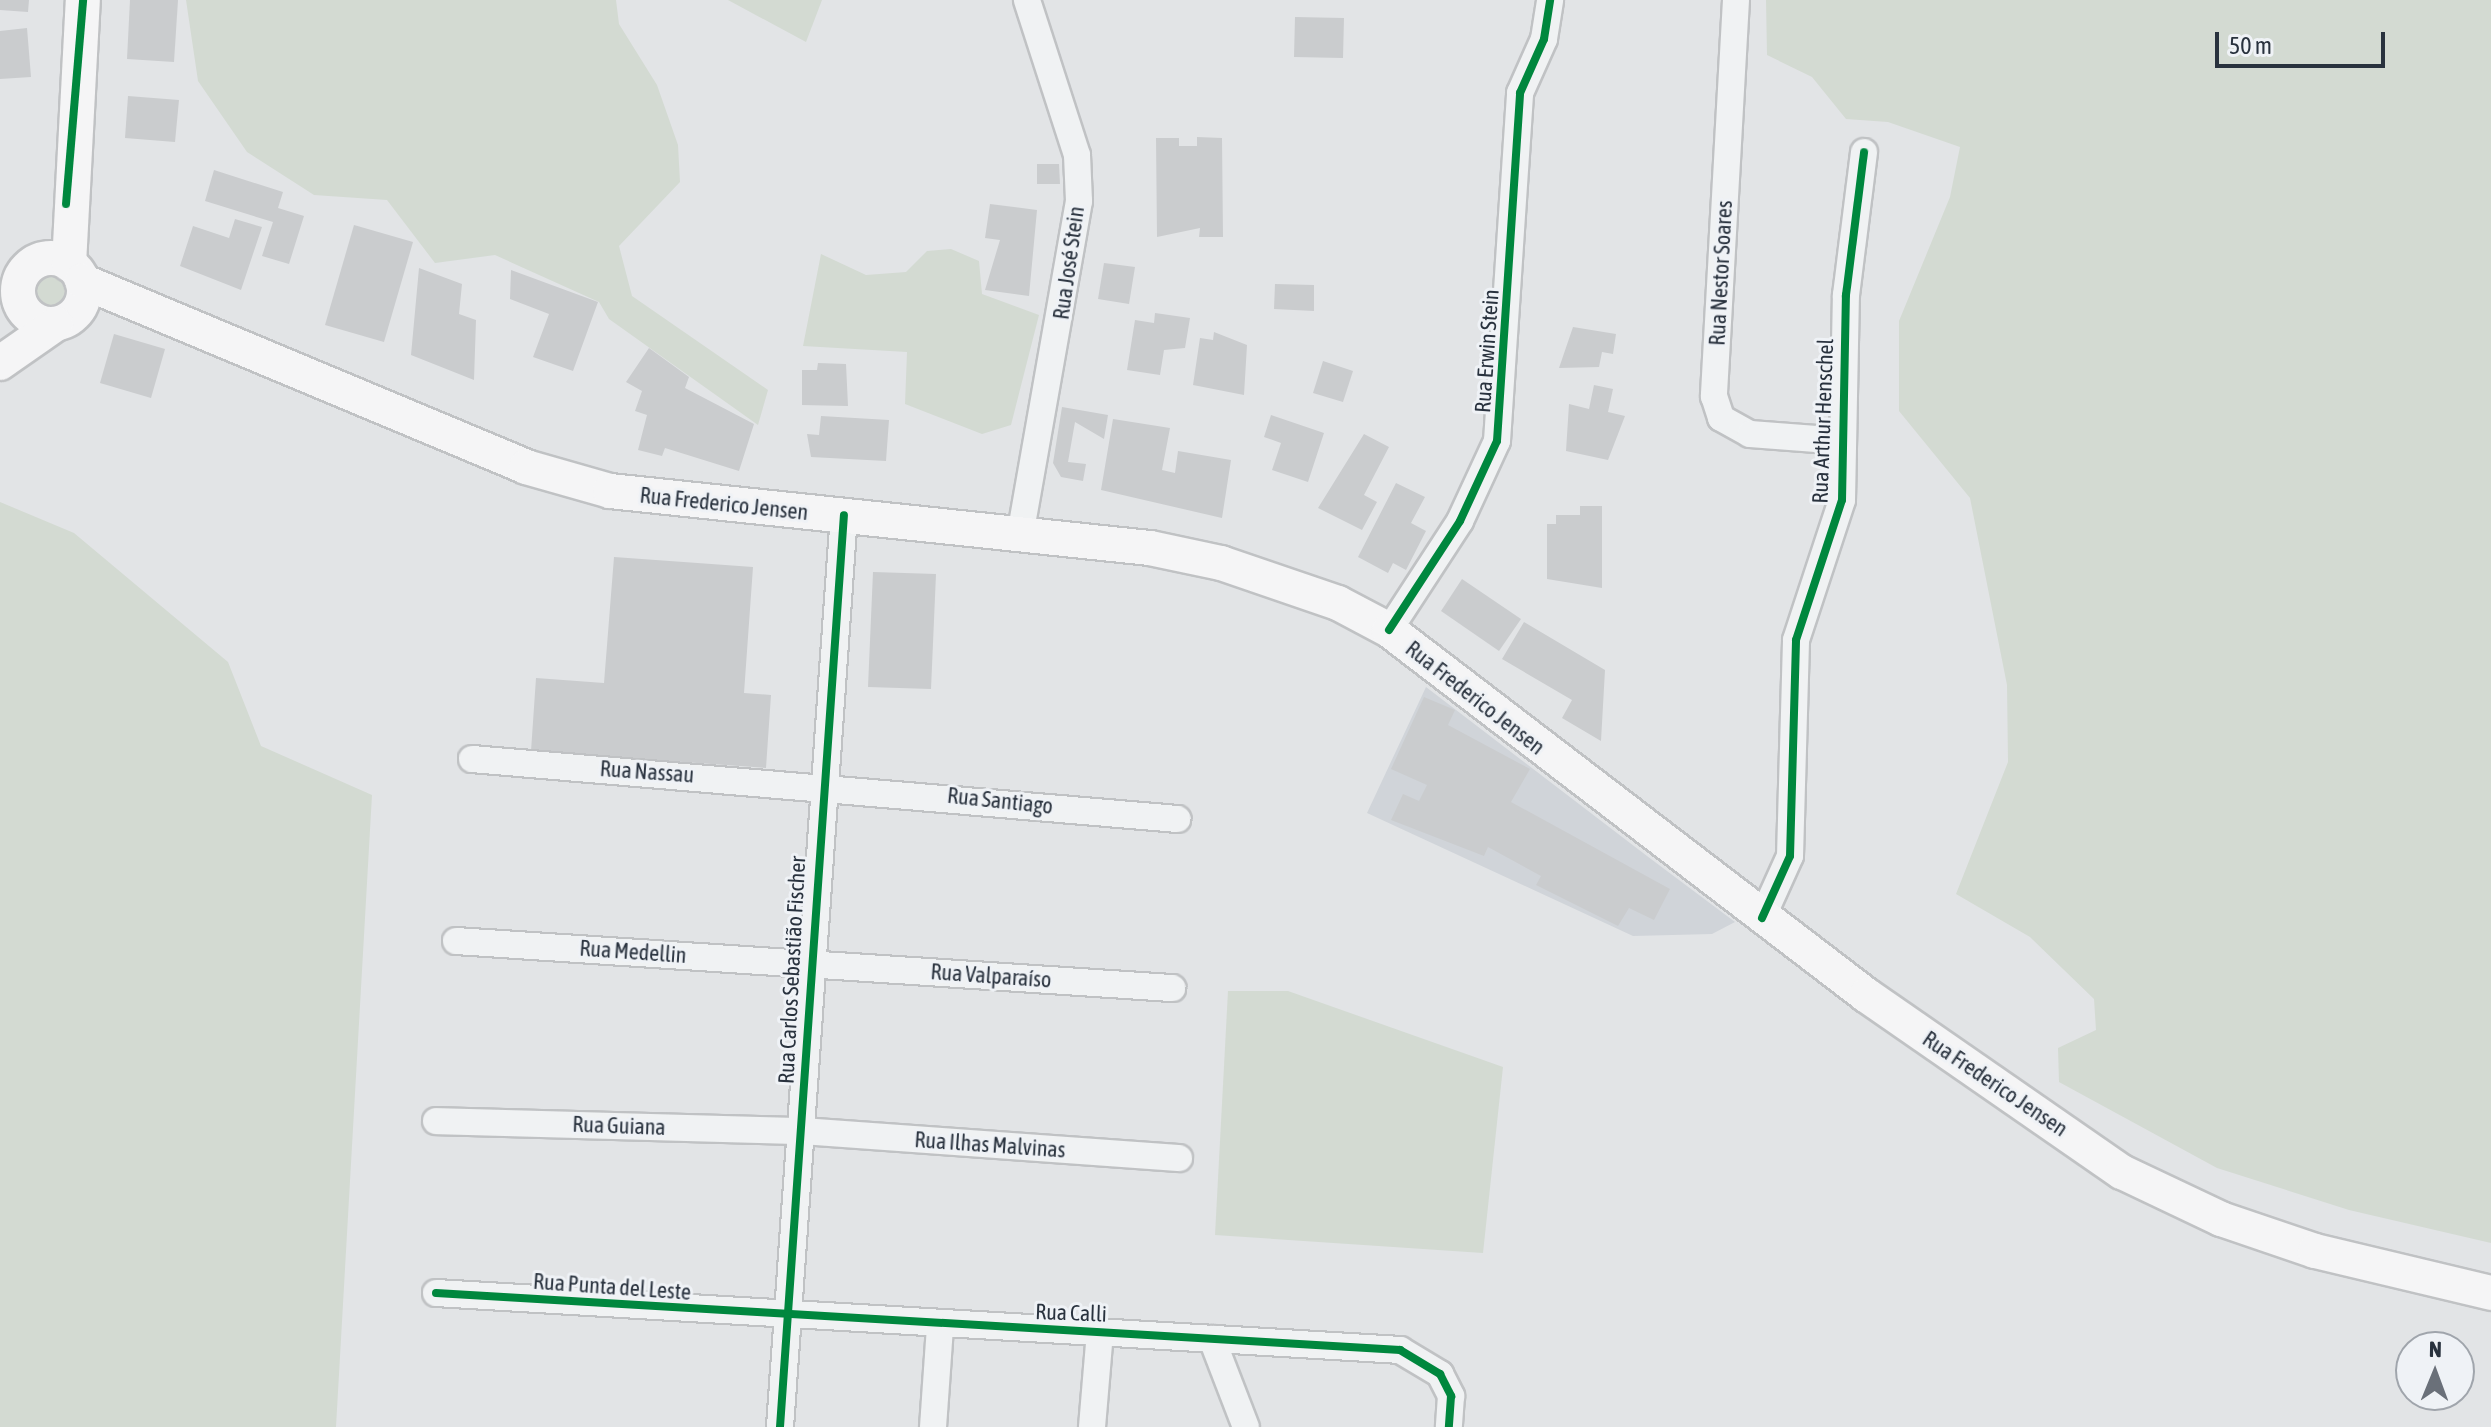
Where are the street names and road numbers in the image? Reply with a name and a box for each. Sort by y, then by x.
street label: Rua Nestor Soares [1704,200,1738,346]
street label: Rua José Stein [1048,205,1090,321]
street label: Rua Erwin Stein [1470,288,1504,414]
street label: Rua Arthur Henschel [1807,338,1839,504]
street label: Rua Frederico Jensen [638,482,810,526]
street label: Rua Frederico Jensen [1400,635,1550,761]
street label: Rua Nassau [599,756,695,788]
street label: Rua Santiago [946,782,1054,820]
street label: Rua Carlos Sebastião Fischer [773,856,811,1084]
street label: Rua Medellin [579,935,687,969]
street label: Rua Valparaíso [930,959,1052,993]
street label: Rua Frederico Jensen [1917,1026,2073,1142]
street label: Rua Guiana [572,1111,666,1141]
street label: Rua Ilhas Malvinas [914,1127,1066,1163]
street label: Rua Punta del Leste [532,1268,692,1306]
street label: Rua Calli [1035,1299,1107,1327]

